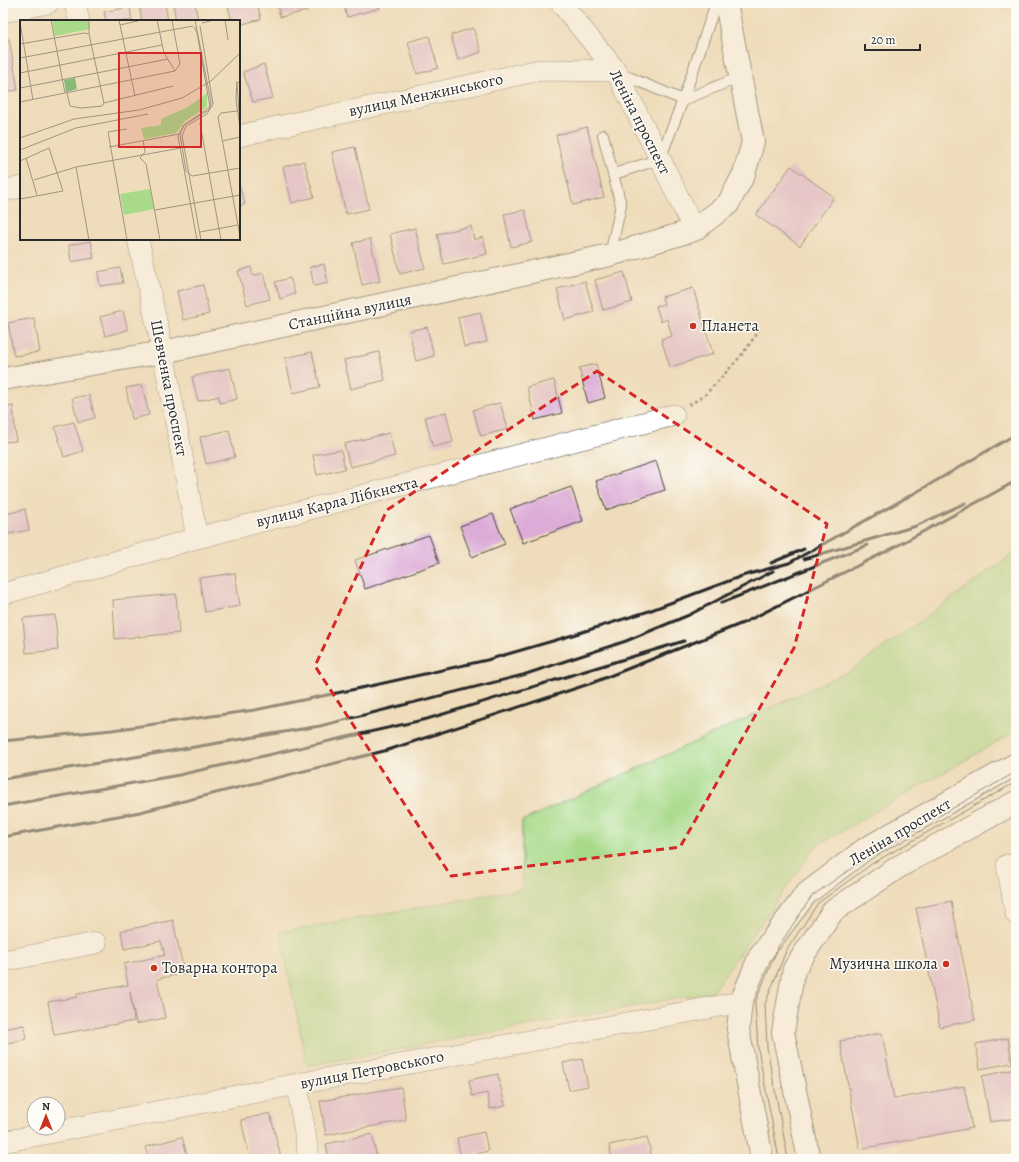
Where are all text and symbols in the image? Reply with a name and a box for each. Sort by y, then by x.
inset map [20,20,240,240]
scale bar [865,26,920,52]
text: 20 m [871,32,895,48]
street label: Леніна проспект [604,66,676,178]
street label: вулиця Менжинського [347,68,505,122]
street label: Станційна вулиця [286,288,414,336]
place label: Планета [701,315,759,337]
street label: Шевченка проспект [145,318,193,458]
marker: Планета [688,321,698,331]
street label: вулиця Карла Лібкнехта [254,471,421,533]
street label: Леніна проспект [845,793,955,871]
place label: Музична школа [829,953,939,975]
place label: Товарна контора [162,957,278,979]
marker: Музична школа [941,959,951,969]
marker: Товарна контора [149,963,159,973]
street label: вулиця Петровського [298,1045,446,1095]
north arrow [26,1096,66,1136]
text: N [42,1099,50,1114]

